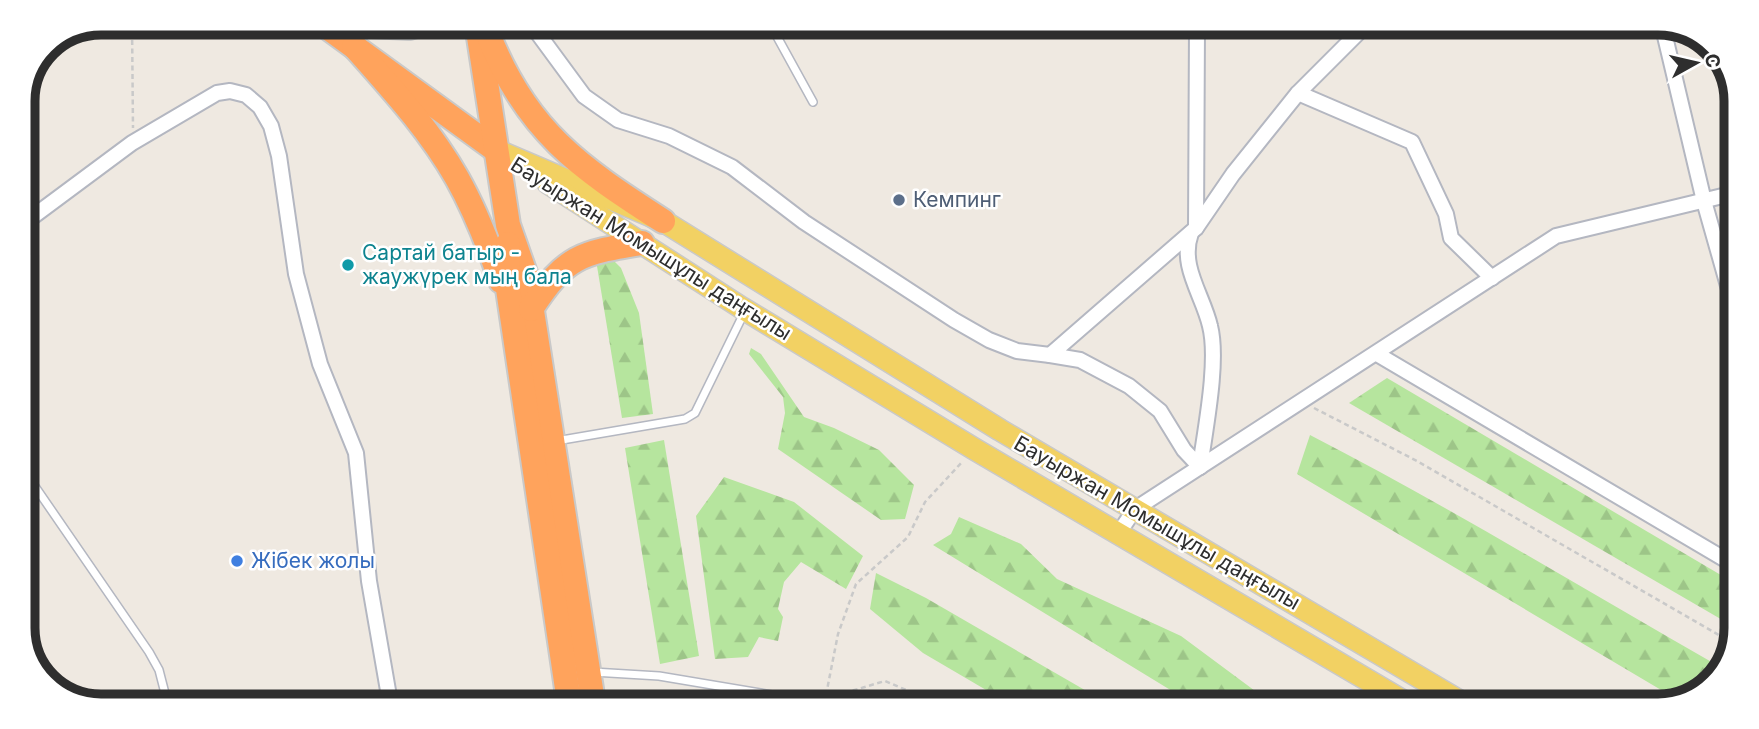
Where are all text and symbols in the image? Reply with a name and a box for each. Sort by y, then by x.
north arrow [1661,28,1731,98]
text: С [1700,52,1725,69]
street label: Бауыржан Момышұлы даңғылы [506,152,796,346]
place label: Кемпинг [913,187,1001,212]
marker: Кемпинг [891,192,907,208]
place label: Сартай батыр - жаужүрек мың бала [362,240,572,289]
marker: Сартай батыр - жаужүрек мың бала [340,257,356,273]
street label: Бауыржан Момышұлы даңғылы [1010,430,1305,615]
place label: Жібек жолы [251,548,375,573]
marker: Жібек жолы [229,553,245,569]

